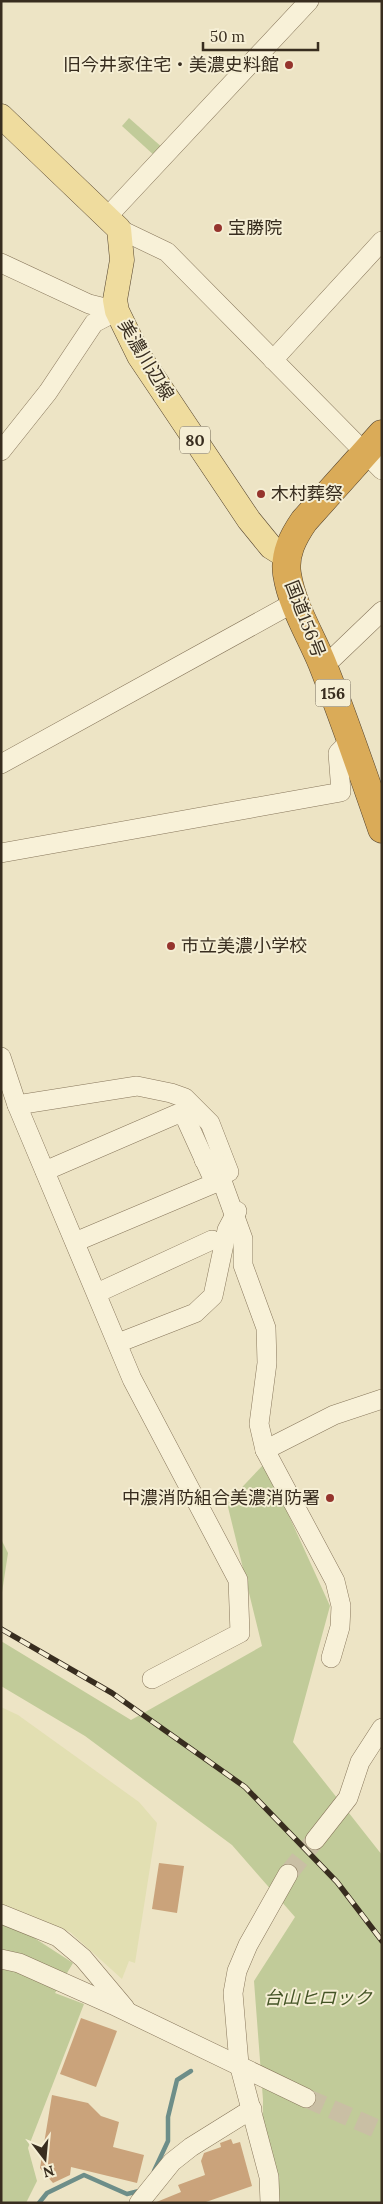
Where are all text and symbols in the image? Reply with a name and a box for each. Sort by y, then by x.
scale bar [203,20,318,52]
text: 50 m [210,27,245,46]
place label: 旧今井家住宅・美濃史料館 [63,53,279,76]
marker: 旧今井家住宅・美濃史料館 [283,59,295,71]
place label: 宝勝院 [228,216,282,239]
marker: 宝勝院 [212,222,224,234]
street label: 美濃川辺線 [113,315,179,404]
road number: 80 [180,426,210,454]
place label: 木村葬祭 [271,482,343,505]
marker: 木村葬祭 [255,488,267,500]
street label: 国道156号 [280,577,331,661]
road number: 156 [316,680,350,706]
place label: 市立美濃小学校 [181,934,307,957]
marker: 市立美濃小学校 [165,940,177,952]
place label: 中濃消防組合美濃消防署 [122,1486,320,1509]
marker: 中濃消防組合美濃消防署 [324,1492,336,1504]
park label: 台山ヒロック [264,1986,373,2009]
north arrow [20,2134,70,2184]
text: N [41,2161,56,2182]

